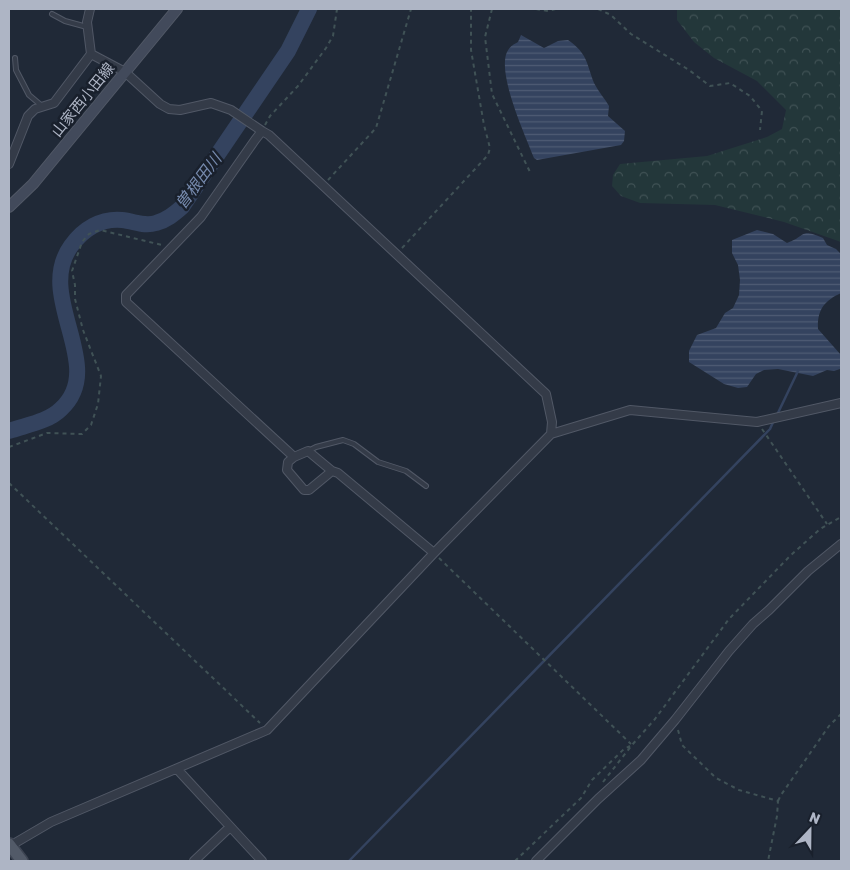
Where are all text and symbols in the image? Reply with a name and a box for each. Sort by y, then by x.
street label: 山家西小田線 [48,59,118,141]
water label: 曽根田川 [172,148,226,213]
north arrow [785,805,835,855]
text: N [807,809,823,828]

